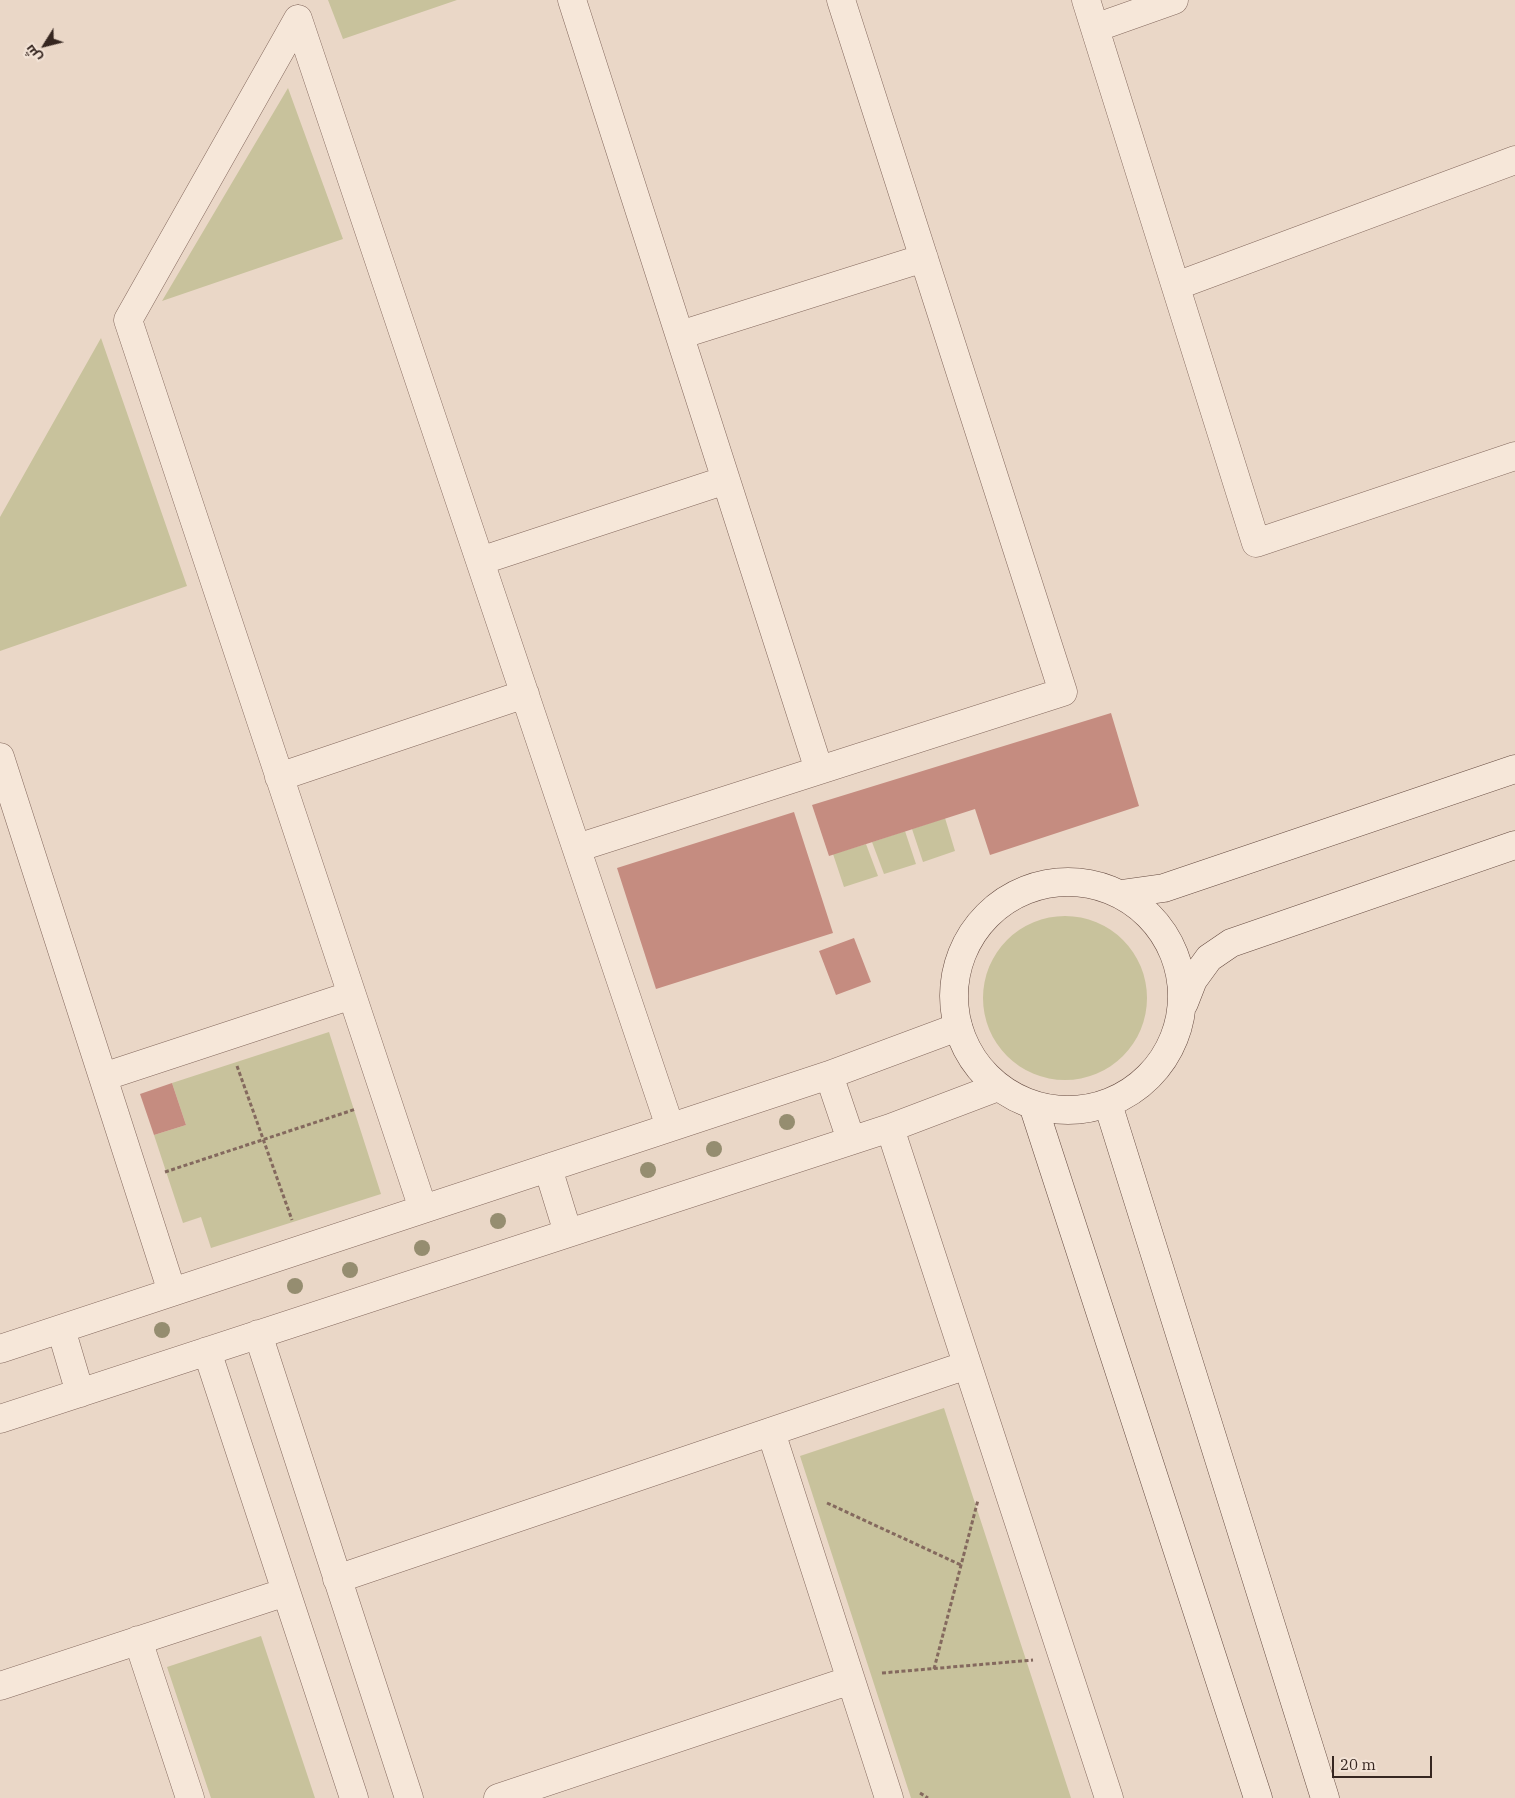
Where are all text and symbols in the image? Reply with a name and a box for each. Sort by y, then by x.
north arrow [20,20,70,70]
text: ش [20,41,45,66]
scale bar [1335,1746,1435,1778]
text: 20 m [1340,1755,1376,1774]

